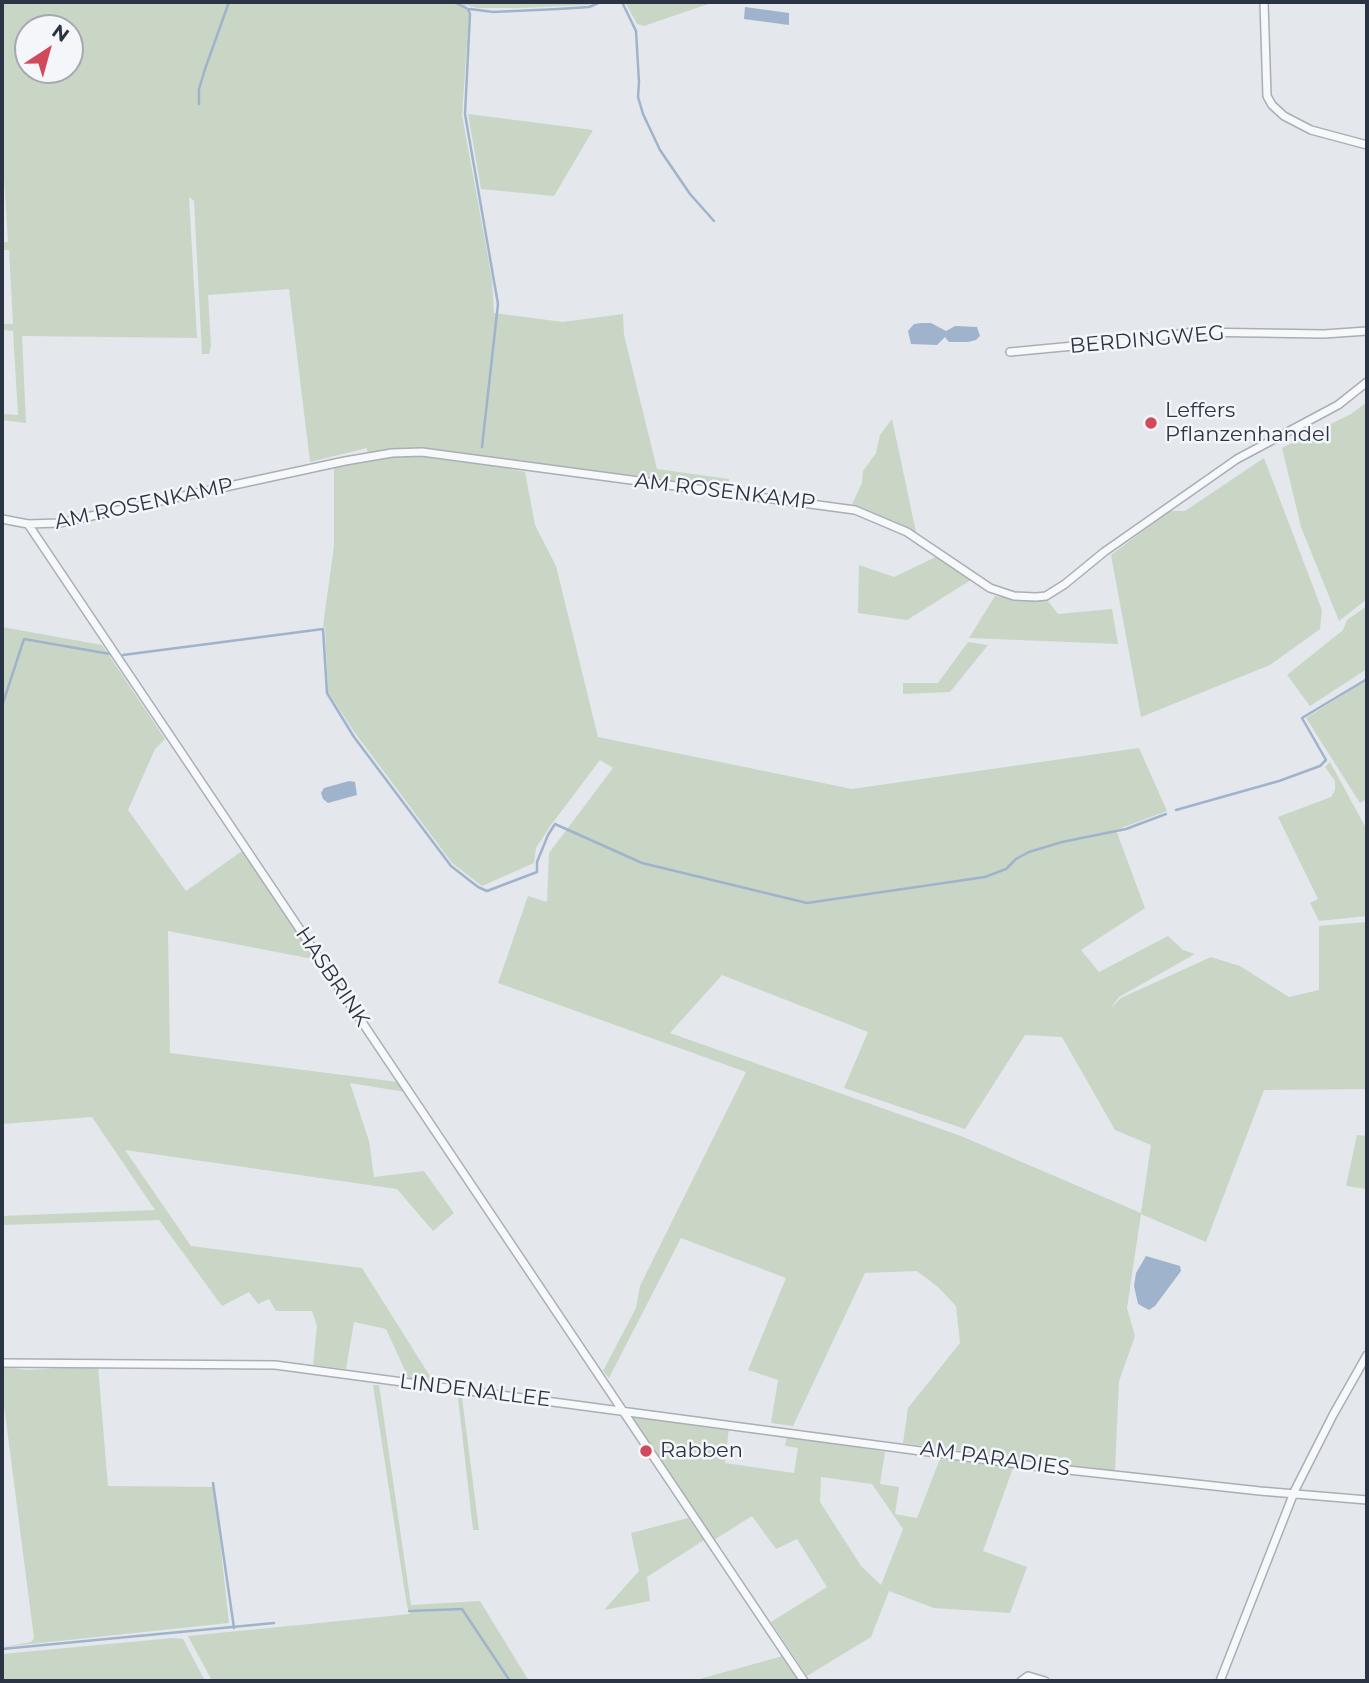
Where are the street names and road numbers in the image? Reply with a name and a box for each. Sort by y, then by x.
street label: BERDINGWEG [1069,321,1225,359]
street label: AM ROSENKAMP [633,468,817,516]
street label: AM ROSENKAMP [52,473,236,535]
street label: HASBRINK [290,923,374,1031]
street label: LINDENALLEE [398,1369,552,1413]
street label: AM PARADIES [919,1436,1071,1482]

